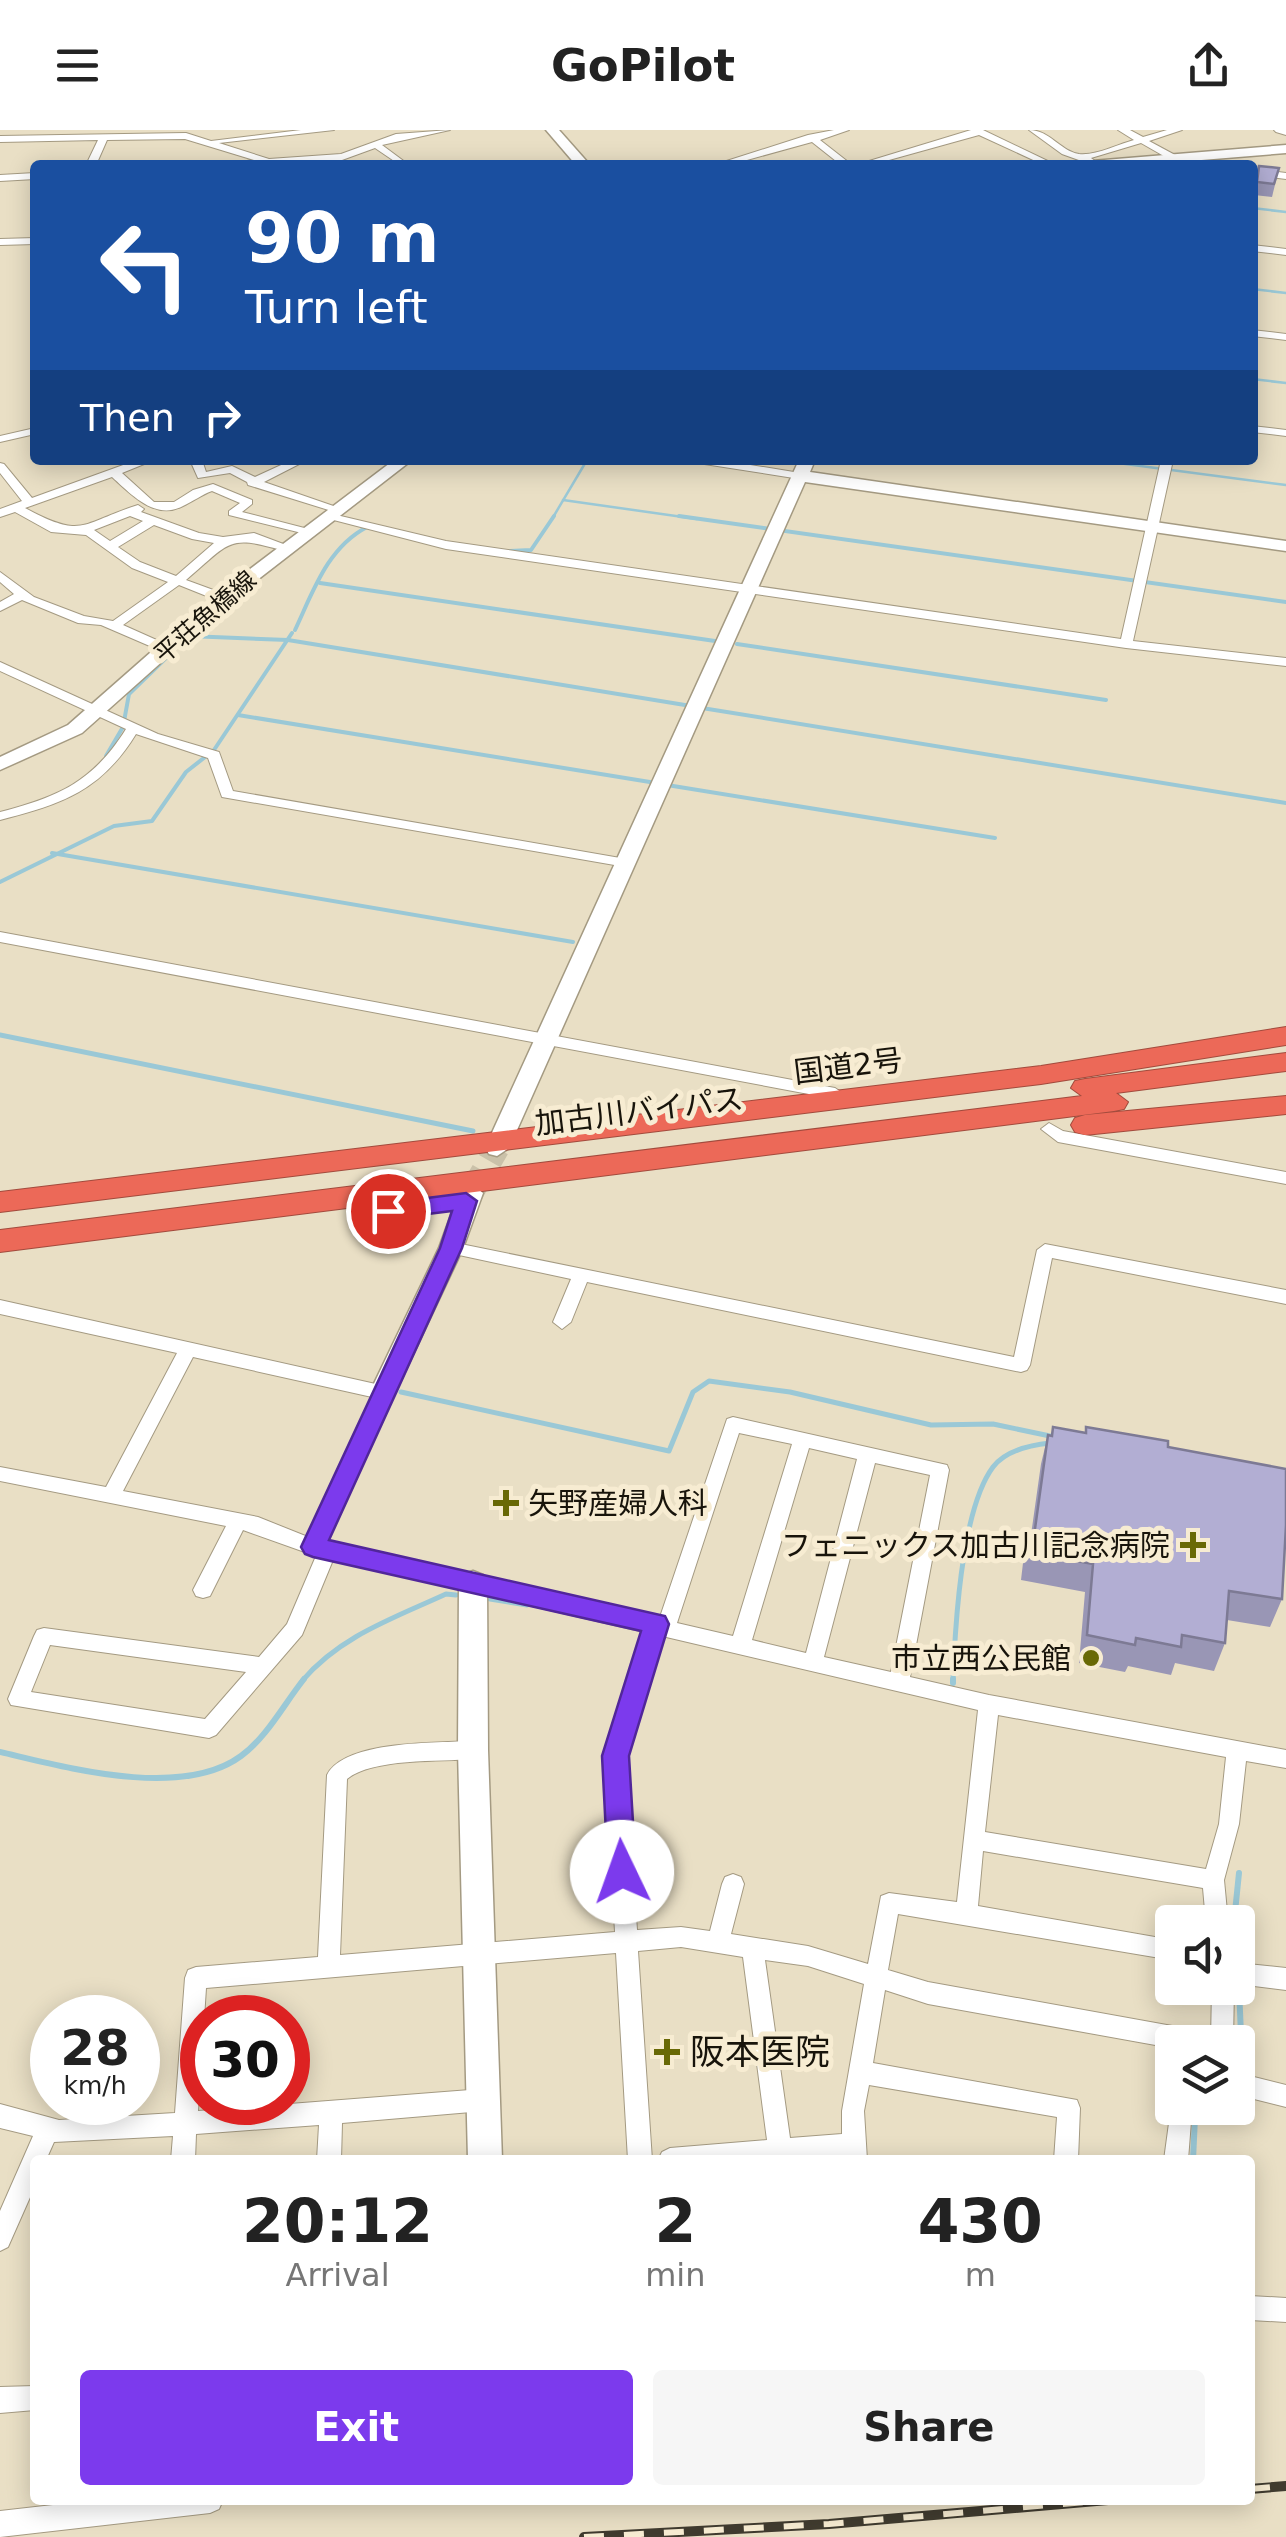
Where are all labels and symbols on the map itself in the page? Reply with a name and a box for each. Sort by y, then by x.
street label: 平荘魚橋線 [148,565,262,669]
street label: 国道2号 [792,1042,904,1090]
street label: 加古川バイパス [533,1081,745,1141]
pin [346,1169,431,1254]
place label: 矢野産婦人科 [528,1486,708,1521]
marker: 矢野産婦人科 [493,1490,519,1516]
place label: フェニックス加古川記念病院 [781,1528,1170,1563]
marker: フェニックス加古川記念病院 [1180,1532,1206,1558]
place label: 市立西公民館 [891,1641,1071,1676]
marker: 市立西公民館 [1080,1647,1102,1669]
position arrow [570,1820,674,1924]
speed limit sign: 30 [180,1995,310,2125]
place label: 阪本医院 [690,2032,830,2072]
marker: 阪本医院 [654,2039,680,2065]

